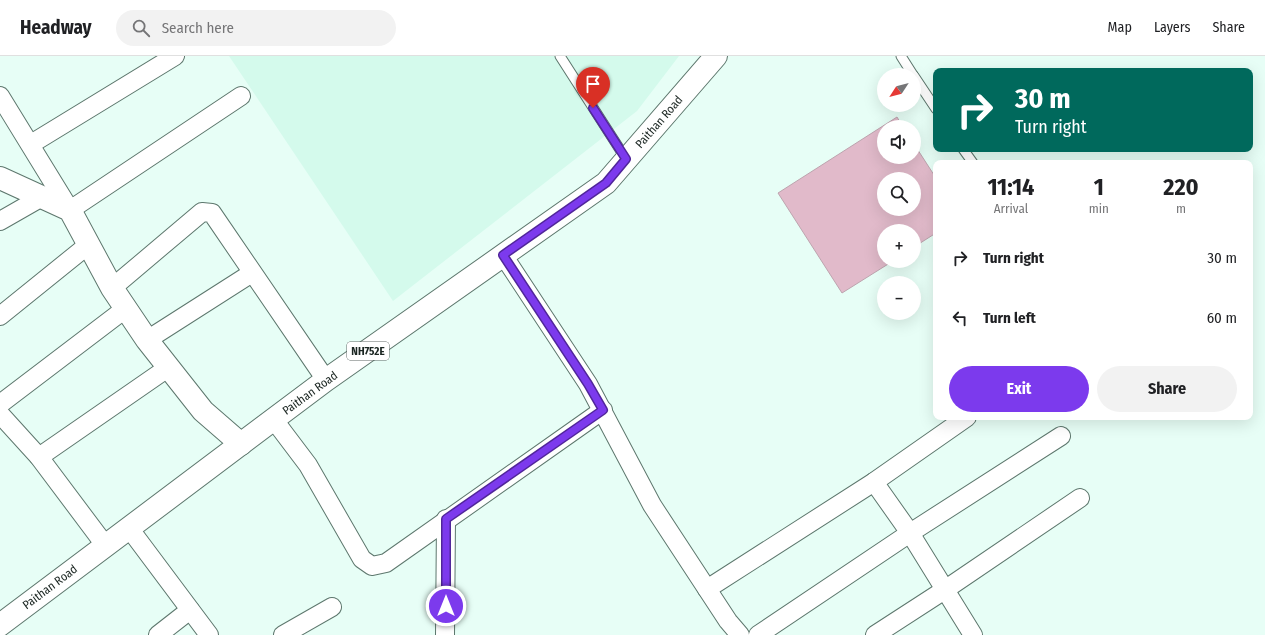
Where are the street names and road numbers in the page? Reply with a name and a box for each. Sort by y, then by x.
street label: Paithan Road [632,93,686,151]
road number: NH752E [347,342,389,360]
street label: Paithan Road [280,368,340,418]
street label: Paithan Road [20,562,80,612]

